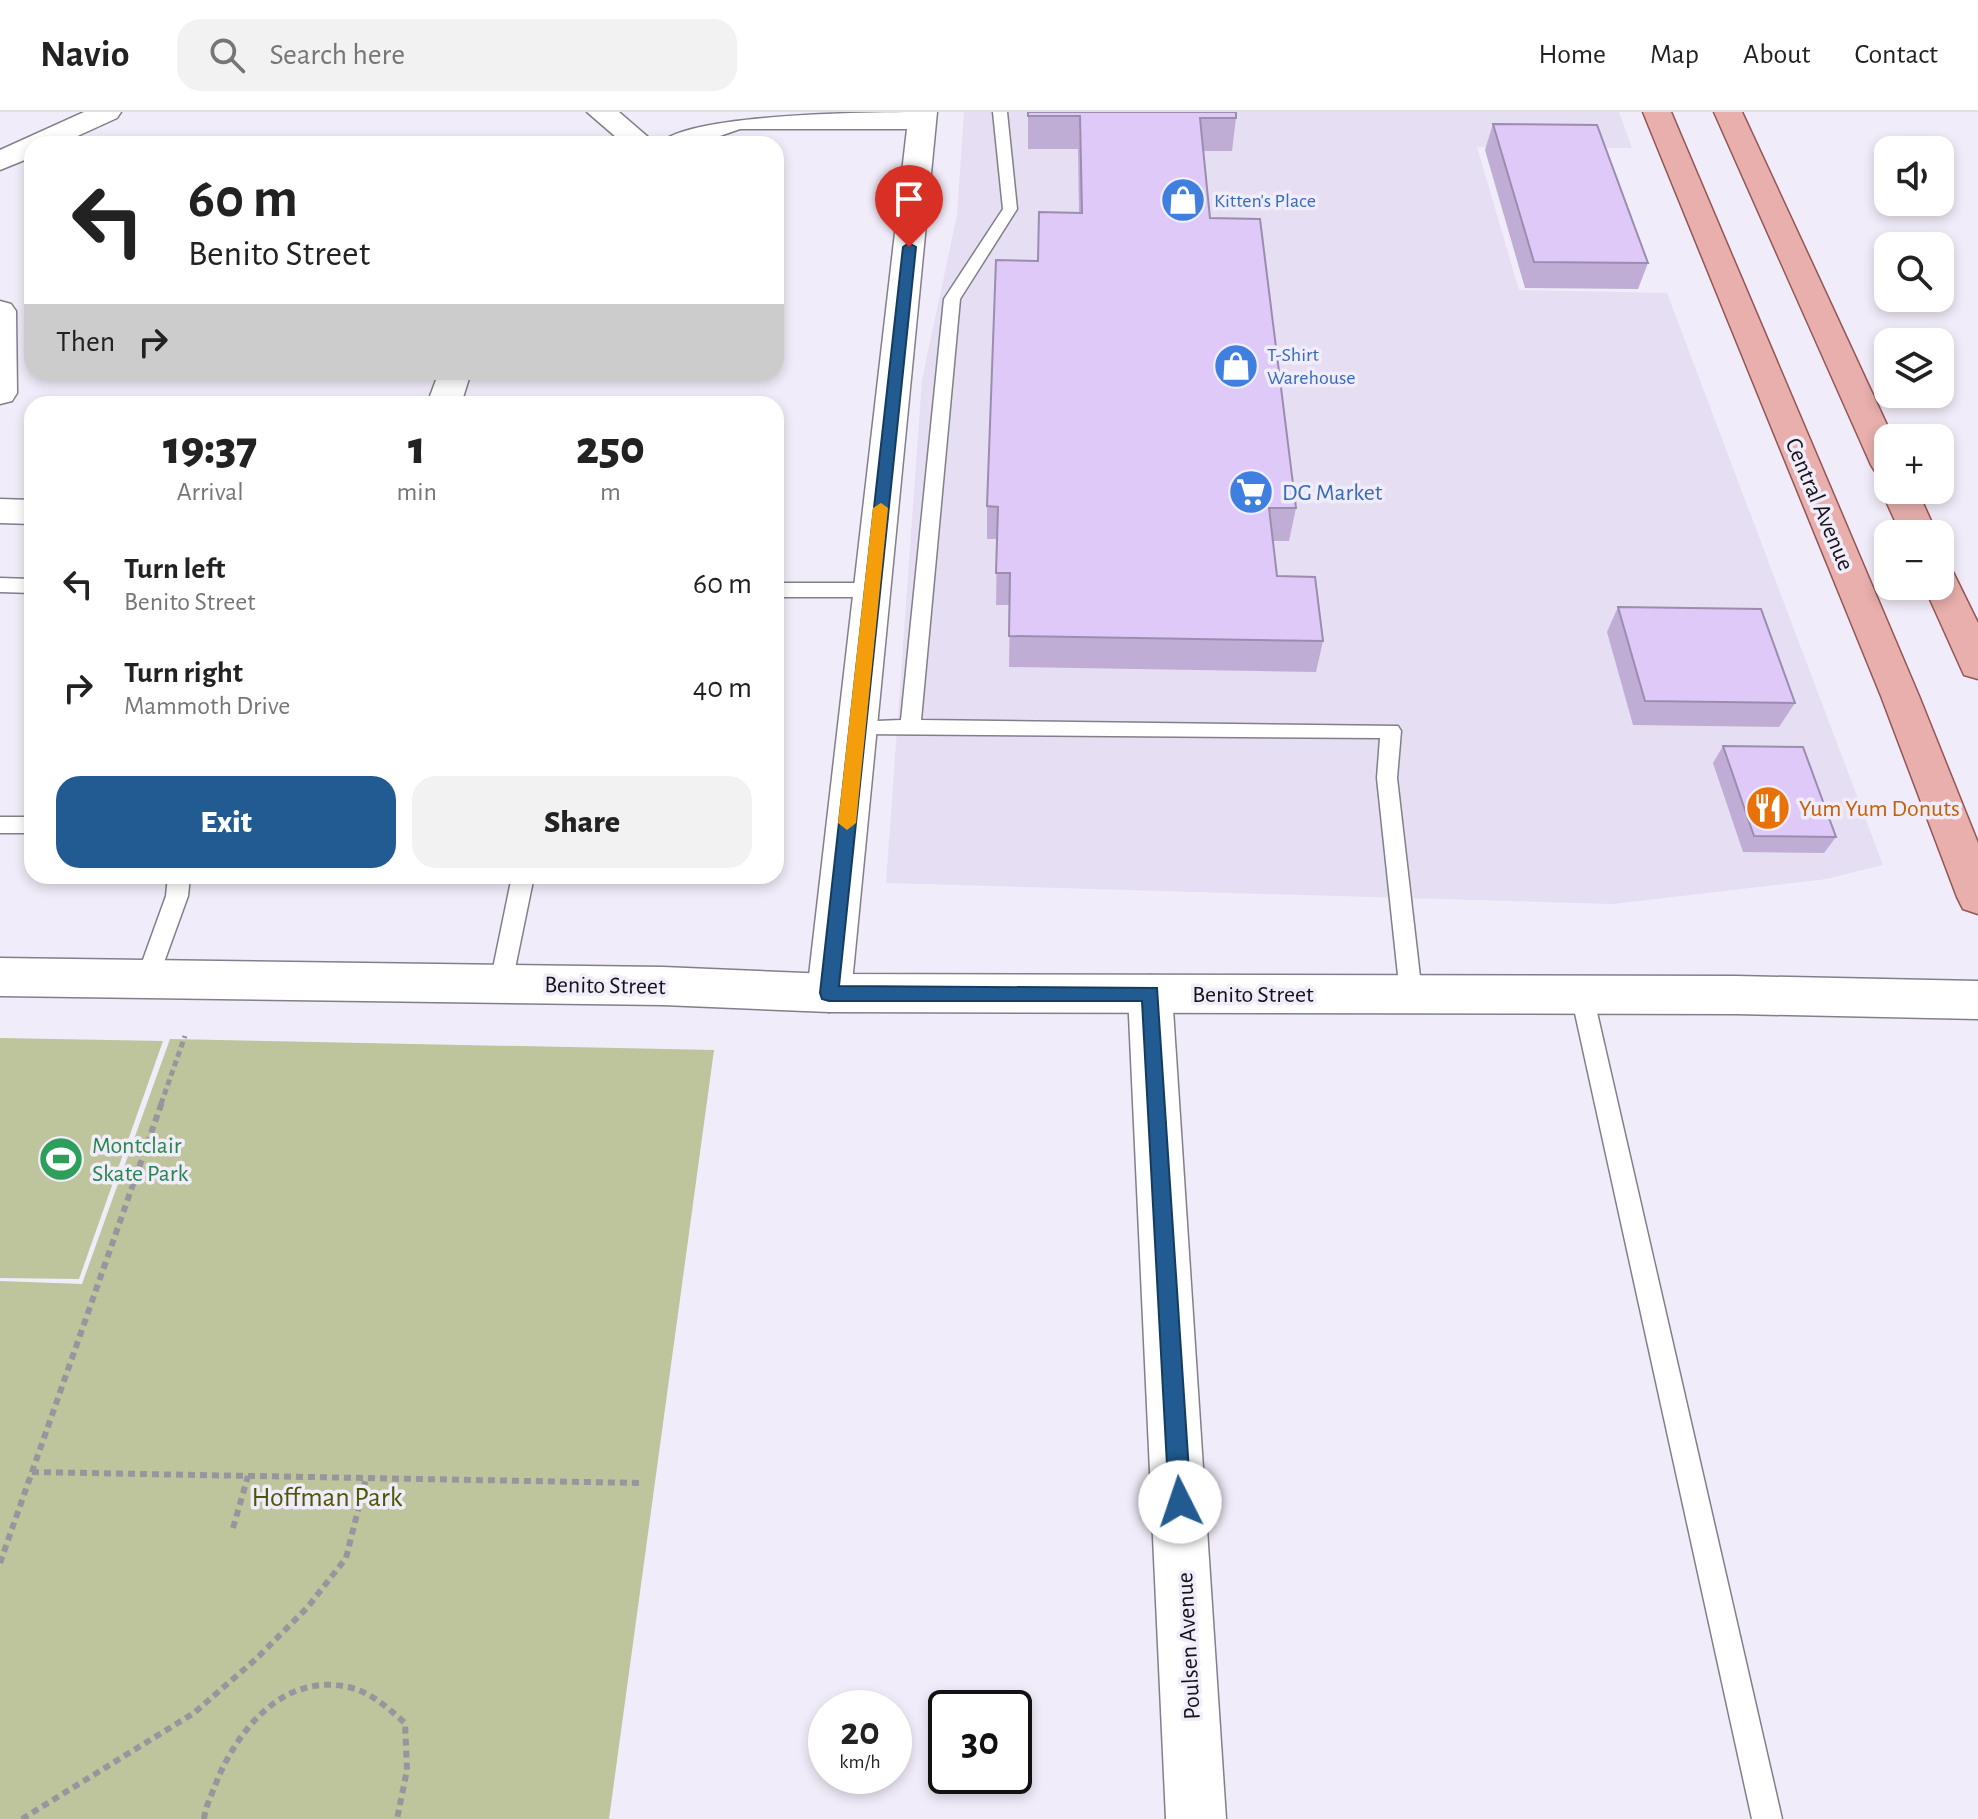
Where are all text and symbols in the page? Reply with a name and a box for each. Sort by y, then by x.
search box [177,19,737,91]
icon: search [205,33,249,77]
text: Navio [40,36,129,74]
text: Search here [269,40,405,70]
text: Home [1539,41,1606,69]
text: Map [1650,41,1699,69]
text: About [1743,41,1811,69]
text: Contact [1855,41,1938,69]
map controls [1874,136,1954,600]
button: sound [1874,136,1954,216]
pin [875,165,943,247]
icon: left [56,168,160,272]
text: 60 m [188,171,298,227]
shop icon: Kitten's Place [1159,176,1207,224]
icon: arrive [887,177,931,221]
place label: Kitten's Place [1214,191,1316,211]
button: search [1874,232,1954,312]
text: Benito Street [188,236,370,272]
icon: right [131,320,175,364]
text: Then [56,327,115,357]
button: layers [1874,328,1954,408]
shop icon: T-Shirt Warehouse [1212,342,1260,390]
place label: T-Shirt Warehouse [1267,345,1356,388]
button: + [1874,424,1954,504]
text: 19:37 [163,425,257,473]
text: 1 [408,425,426,473]
text: 250 [576,425,645,473]
street label: Central Avenue [1780,435,1858,574]
supermarket icon: DG Market [1227,468,1275,516]
text: Arrival [177,479,244,505]
text: min [396,479,437,505]
text: m [600,479,621,505]
place label: DG Market [1282,481,1383,505]
button: − [1874,520,1954,600]
text: Turn left [124,554,225,584]
icon: left [56,562,100,606]
text: 60 m [693,569,752,599]
text: Benito Street [124,589,256,615]
text: Turn right [124,658,243,688]
icon: right [56,666,100,710]
text: 40 m [693,673,752,703]
text: Mammoth Drive [124,693,290,719]
button: Exit [56,776,396,868]
button: Share [412,776,752,868]
restaurant icon: Yum Yum Donuts [1744,784,1792,832]
place label: Yum Yum Donuts [1799,797,1960,821]
street label: Benito Street [544,973,666,999]
street label: Benito Street [1192,983,1314,1007]
place label: Montclair Skate Park [92,1134,188,1186]
sports icon: Montclair Skate Park [37,1135,85,1183]
position arrow [1138,1460,1222,1544]
park label: Hoffman Park [251,1484,403,1512]
street label: Poulsen Avenue [1173,1572,1205,1720]
speed limit sign: 30 [928,1690,1032,1794]
text: 20 [840,1712,880,1752]
text: km/h [839,1752,881,1772]

